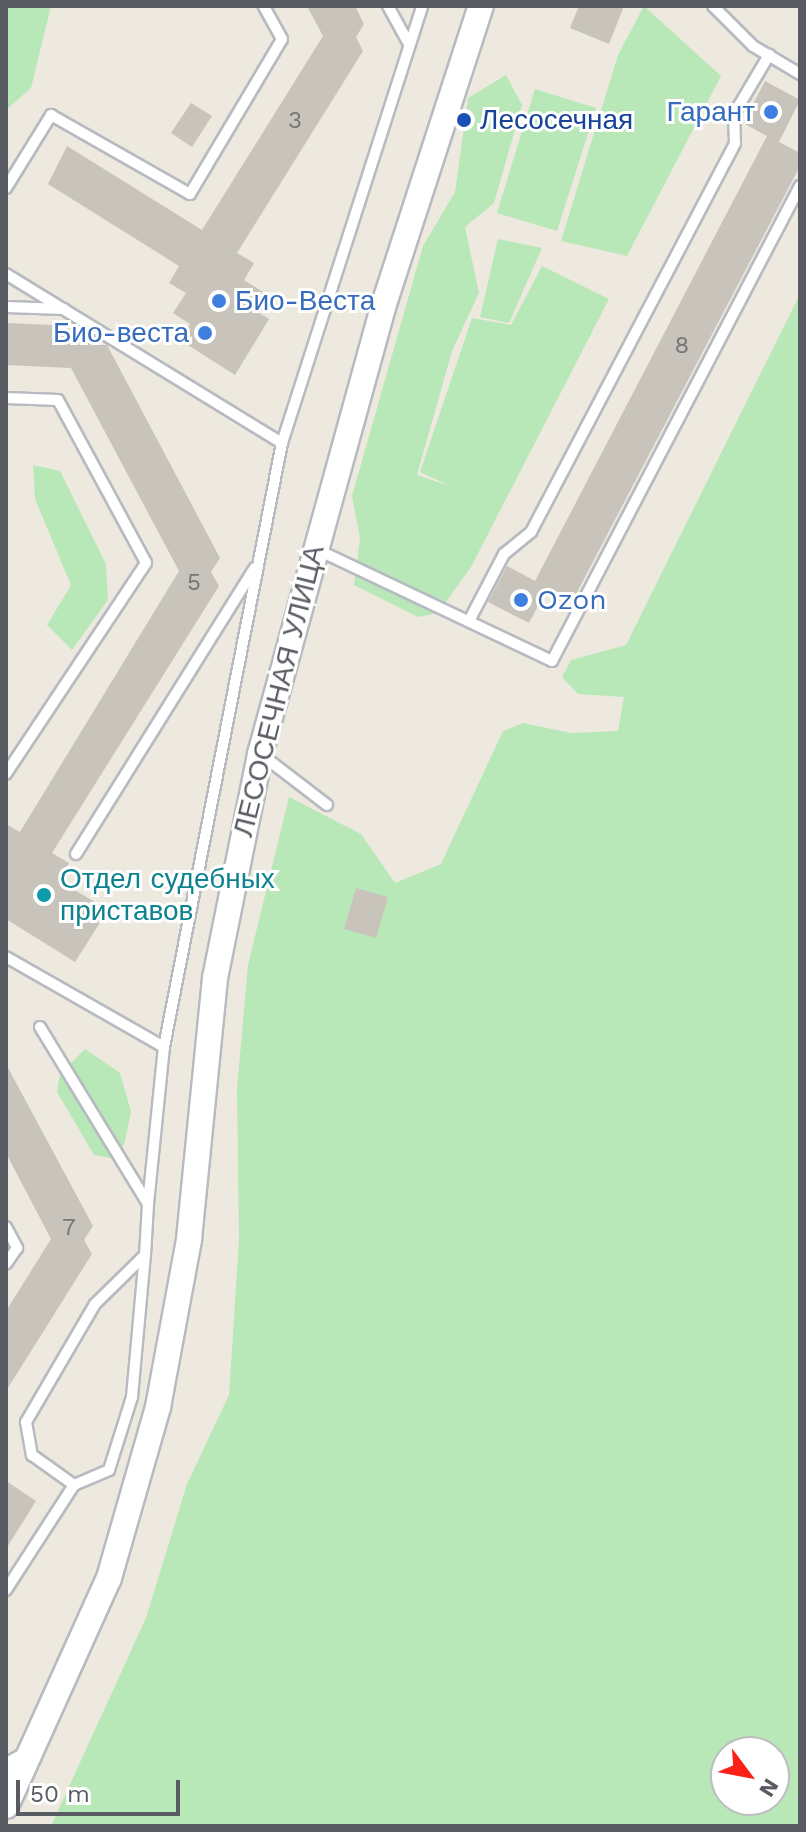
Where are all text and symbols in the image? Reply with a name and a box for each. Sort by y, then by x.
place label: Гарант [666,95,755,129]
place label: Лесосечная [480,103,633,137]
marker: Гарант [762,103,780,121]
house number: 3 [288,107,302,135]
marker: Лесосечная [455,111,473,129]
place label: Био-Веста [235,284,375,318]
marker: Био-Веста [210,292,228,310]
place label: Био-веста [53,316,189,350]
marker: Био-веста [196,324,214,342]
house number: 8 [675,332,689,360]
street label: ЛЕСОСЕЧНАЯ УЛИЦА [226,542,332,840]
house number: 5 [187,569,201,597]
place label: Ozon [537,583,607,617]
marker: Ozon [512,591,530,609]
place label: Отдел судебных приставов [60,862,275,928]
marker: Отдел судебных приставов [35,886,53,904]
house number: 7 [62,1214,76,1242]
north arrow [710,1736,790,1816]
scale bar [20,1764,184,1814]
text: N [754,1774,784,1801]
text: 50 m [30,1780,90,1808]

